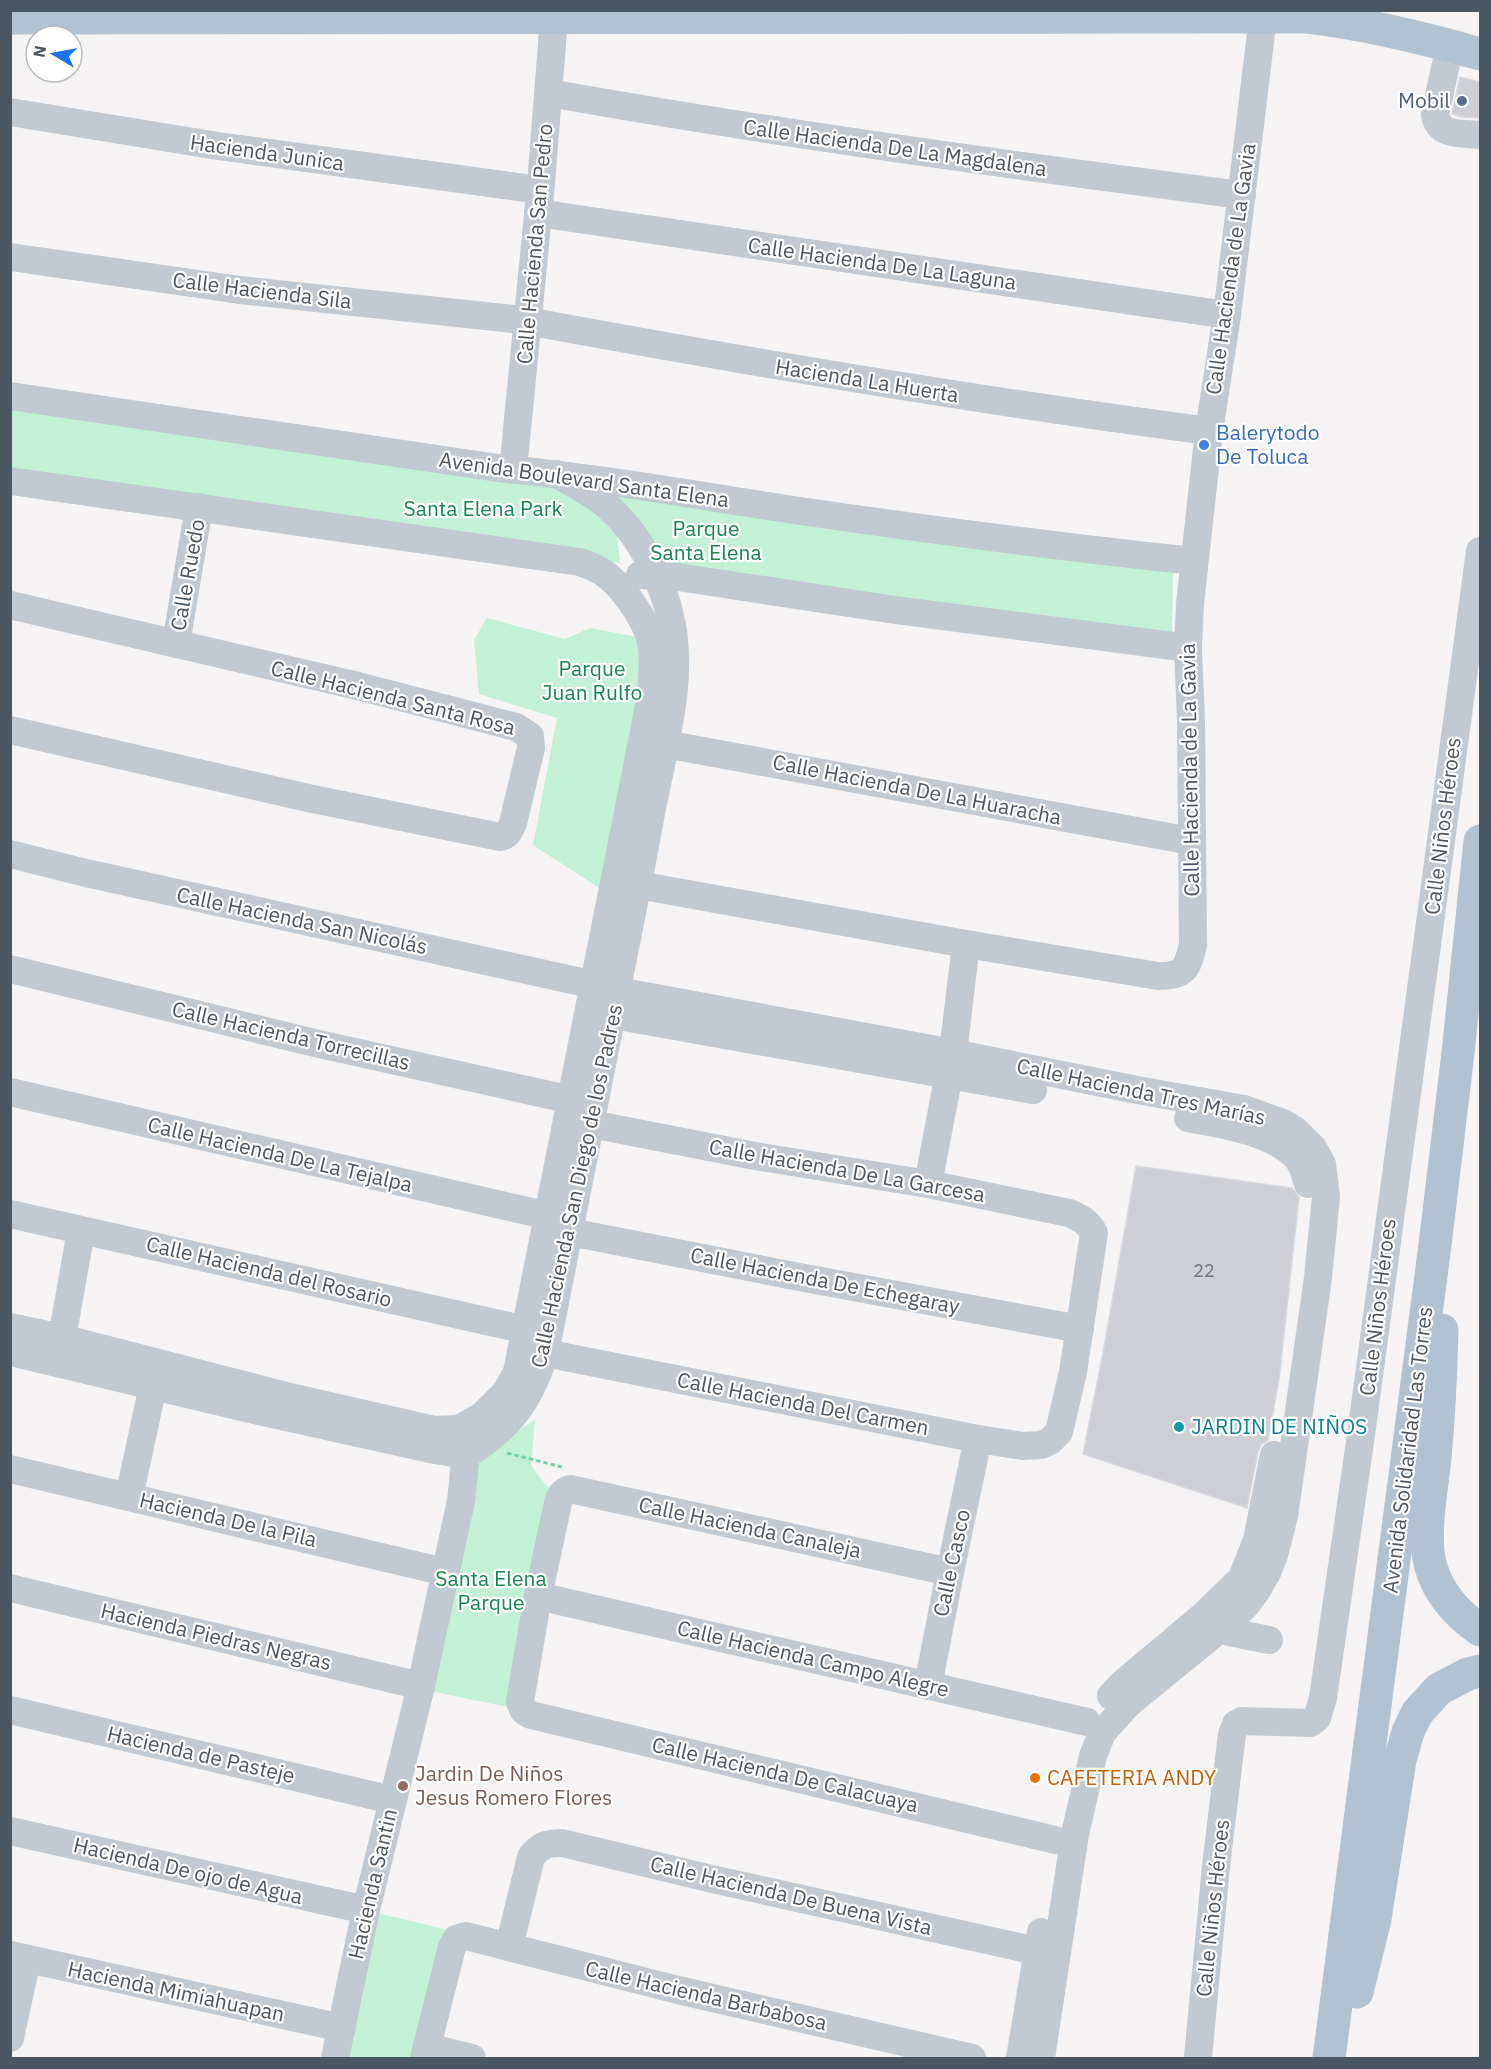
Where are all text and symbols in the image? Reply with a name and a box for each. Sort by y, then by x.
north arrow [24,24,84,84]
text: N [28,44,50,59]
place label: Mobil [1398,86,1450,114]
marker: Mobil [1455,94,1469,108]
street label: Calle Hacienda De La Magdalena [742,112,1049,182]
street label: Calle Hacienda San Pedro [510,122,558,365]
street label: Hacienda Junica [188,127,346,177]
street label: Calle Hacienda de La Gavia [1199,141,1262,396]
street label: Calle Hacienda De La Laguna [746,230,1018,296]
street label: Calle Hacienda Sila [171,265,353,315]
street label: Hacienda La Huerta [774,352,961,408]
place label: Balerytodo De Toluca [1216,418,1320,470]
marker: Balerytodo De Toluca [1197,438,1211,452]
street label: Avenida Boulevard Santa Elena [437,445,731,513]
park label: Santa Elena Park [404,494,562,522]
park label: Parque Santa Elena [650,514,762,566]
street label: Calle Ruedo [163,517,211,633]
street label: Calle Hacienda de La Gavia [1173,643,1205,897]
street label: Calle Hacienda Santa Rosa [268,653,518,741]
park label: Parque Juan Rulfo [542,654,642,706]
street label: Calle Niños Héroes [1417,736,1467,916]
street label: Calle Hacienda De La Huaracha [770,747,1064,831]
street label: Calle Hacienda San Nicolás [174,880,430,960]
street label: Calle Hacienda Torrecillas [169,994,413,1076]
street label: Calle Hacienda San Diego de los Padres [524,1001,628,1370]
street label: Calle Hacienda Tres Marías [1014,1051,1268,1131]
street label: Calle Hacienda De La Tejalpa [145,1110,415,1198]
street label: Calle Hacienda De La Garcesa [707,1132,987,1208]
street label: Calle Niños Héroes [1352,1217,1402,1397]
street label: Calle Hacienda del Rosario [144,1229,395,1313]
street label: Calle Hacienda De Echegaray [688,1240,963,1320]
house number: 22 [1193,1259,1215,1282]
street label: Avenida Solidaridad Las Torres [1376,1305,1438,1595]
street label: Calle Hacienda Del Carmen [675,1365,931,1441]
place label: JARDIN DE NIÑOS [1191,1412,1367,1440]
marker: JARDIN DE NIÑOS [1172,1420,1186,1434]
street label: Hacienda De la Pila [137,1485,320,1553]
street label: Calle Hacienda Canaleja [636,1490,864,1564]
street label: Calle Casco [926,1507,976,1619]
park label: Santa Elena Parque [435,1564,547,1616]
street label: Hacienda Piedras Negras [98,1596,334,1676]
street label: Calle Hacienda Campo Alegre [675,1613,952,1703]
street label: Hacienda de Pasteje [105,1719,298,1789]
street label: Calle Hacienda De Calacuaya [649,1730,921,1818]
place label: Jardin De Niños Jesus Romero Flores [415,1759,612,1811]
place label: CAFETERIA ANDY [1047,1763,1217,1791]
marker: CAFETERIA ANDY [1028,1771,1042,1785]
marker: Jardin De Niños Jesus Romero Flores [396,1779,410,1793]
street label: Hacienda Santin [341,1806,403,1962]
street label: Calle Niños Héroes [1189,1818,1235,1998]
street label: Hacienda De ojo de Agua [71,1830,306,1910]
street label: Calle Hacienda De Buena Vista [648,1849,935,1941]
street label: Hacienda Mimiahuapan [65,1954,287,2028]
street label: Calle Hacienda Barbabosa [583,1954,830,2036]

